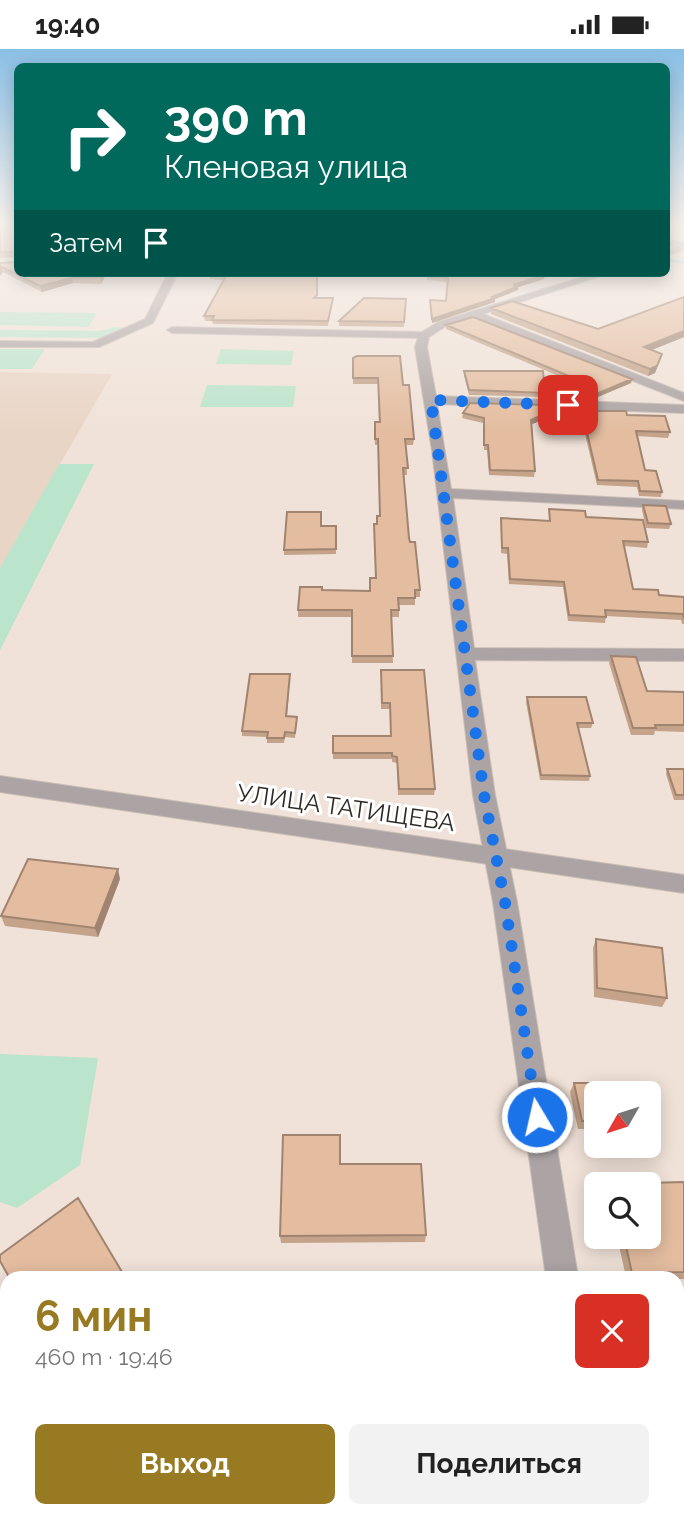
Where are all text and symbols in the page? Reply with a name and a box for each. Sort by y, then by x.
text: 19:40 [35,10,100,40]
text: 390 m [164,89,308,146]
icon: right [49,91,140,182]
text: Кленовая улица [164,148,408,185]
icon: arrive [137,224,175,262]
text: Затем [49,228,123,258]
pin [538,375,598,435]
icon: arrive [549,386,587,424]
street label: УЛИЦА ТАТИЩЕВА [235,778,457,837]
position arrow [500,1080,574,1154]
north arrow [584,1081,662,1159]
map controls [584,1081,661,1249]
button: search [584,1172,661,1249]
text: 6 мин [35,1292,152,1341]
button: close [575,1294,649,1368]
text: 460 m · 19:46 [35,1343,173,1370]
button: Выход [35,1424,335,1504]
button: Поделиться [349,1424,649,1504]

